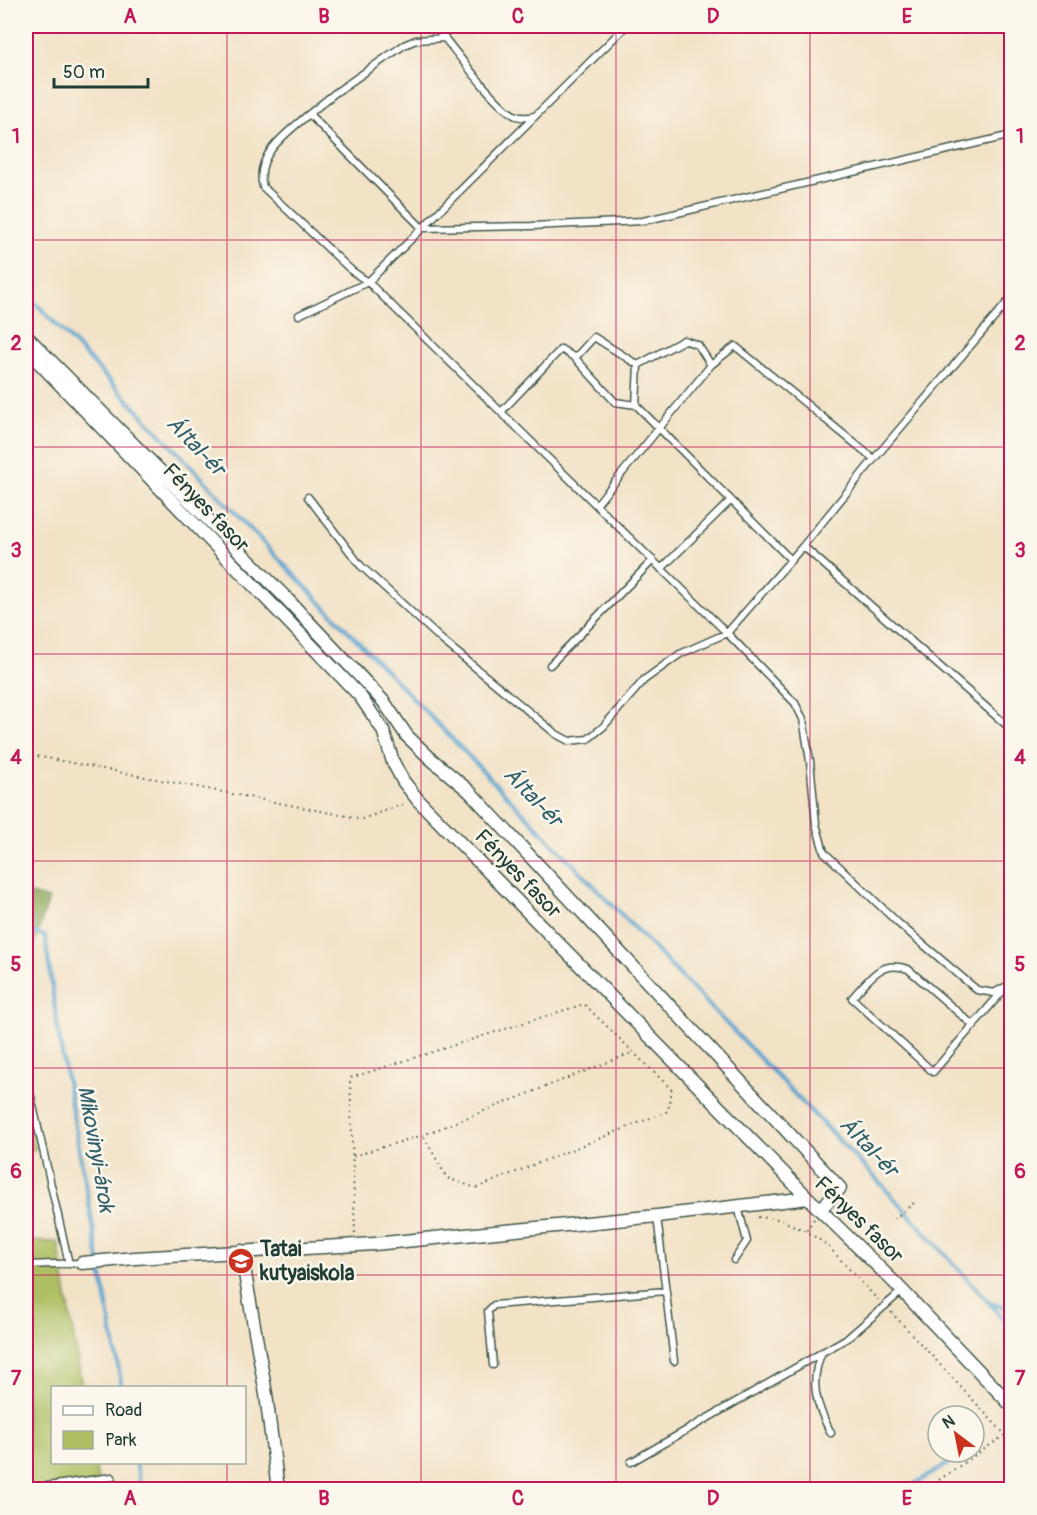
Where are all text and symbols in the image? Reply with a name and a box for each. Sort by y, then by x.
text: A [124,4,137,29]
text: B [318,4,330,29]
text: C [512,4,524,29]
text: D [707,4,720,29]
text: E [902,4,913,29]
scale bar [54,51,148,89]
text: 50 m [63,61,105,84]
text: 1 [12,124,20,149]
text: 1 [1016,124,1024,149]
text: 2 [10,331,22,356]
text: 2 [1014,331,1026,356]
water label: Által-ér [160,410,234,484]
street label: Fényes fasor [157,458,256,559]
text: 3 [10,538,22,563]
text: 3 [1014,538,1026,563]
text: 4 [10,745,22,770]
text: 4 [1014,745,1026,770]
water label: Által-ér [497,761,571,835]
street label: Fényes fasor [469,824,568,925]
text: 5 [11,952,22,977]
text: 5 [1015,952,1026,977]
water label: Mikovinyi-árok [71,1084,121,1216]
water label: Által-ér [833,1111,907,1185]
text: 6 [10,1159,22,1184]
text: 6 [1014,1159,1026,1184]
street label: Fényes fasor [809,1171,910,1270]
place label: Tatai kutyaiskola [259,1236,355,1287]
school or university icon: Tatai kutyaiskola [226,1246,256,1276]
text: 7 [11,1366,22,1391]
text: 7 [1015,1366,1026,1391]
legend [51,1386,246,1464]
text: Road [105,1399,142,1422]
north arrow [926,1404,986,1464]
text: N [939,1411,959,1433]
text: Park [105,1429,137,1452]
text: A [124,1486,137,1511]
text: B [318,1486,330,1511]
text: C [512,1486,524,1511]
text: D [707,1486,720,1511]
text: E [902,1486,913,1511]

